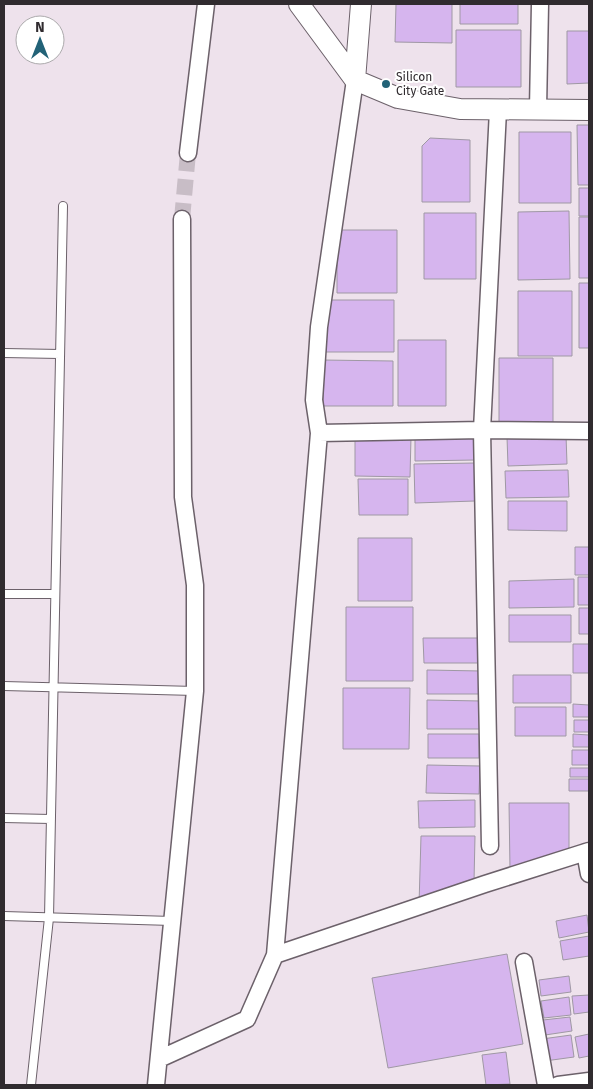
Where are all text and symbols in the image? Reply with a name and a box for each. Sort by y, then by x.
north arrow [15,15,65,65]
text: N [35,19,45,36]
place label: Silicon City Gate [396,70,444,98]
marker: Silicon City Gate [380,78,392,90]

